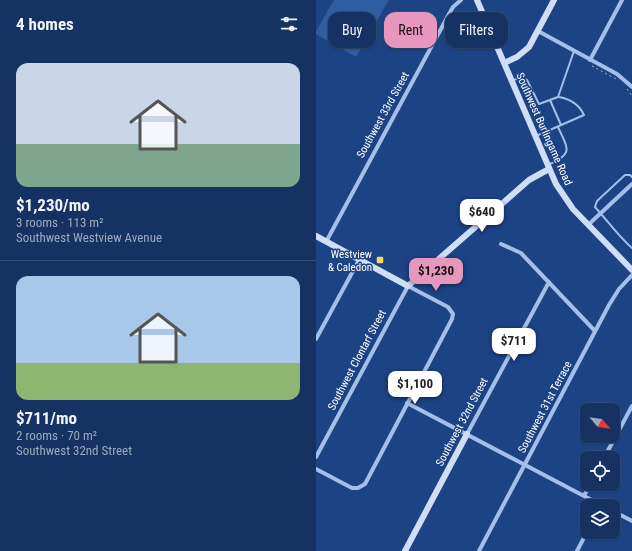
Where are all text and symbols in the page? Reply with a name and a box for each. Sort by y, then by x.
chip: Buy [328,12,376,48]
chip: Rent [384,12,437,48]
chip: Filters [445,12,508,48]
icon: filters [278,13,300,35]
text: 4 homes [16,14,74,34]
street label: Southwest 33rd Street [354,70,412,160]
street label: Southwest Burlingame Road [513,71,575,187]
icon: home [122,89,194,161]
text: $1,230/mo [16,195,90,215]
pin: $640 [458,199,506,233]
text: $640 [469,204,495,219]
text: 3 rooms · 113 m² [16,215,103,230]
text: Southwest Westview Avenue [16,230,162,245]
place label: Westview & Caledon [328,248,372,274]
marker: Westview & Caledon [375,255,385,265]
pin: $1,230 [403,258,469,292]
text: $1,230 [418,263,454,278]
icon: home [122,302,194,374]
street label: Southwest Clontarf Street [325,308,389,412]
pin: $711 [490,328,538,362]
text: $711 [501,333,527,348]
street label: Southwest 31st Terrace [515,359,575,455]
pin: $1,100 [382,371,448,405]
text: $1,100 [397,376,433,391]
street label: Southwest 32nd Street [433,376,491,468]
north arrow [580,403,620,443]
map controls [580,403,620,539]
text: $711/mo [16,408,77,428]
text: 2 rooms · 70 m² [16,428,97,443]
text: Southwest 32nd Street [16,443,132,458]
button: locate [580,451,620,491]
button: layers [580,499,620,539]

